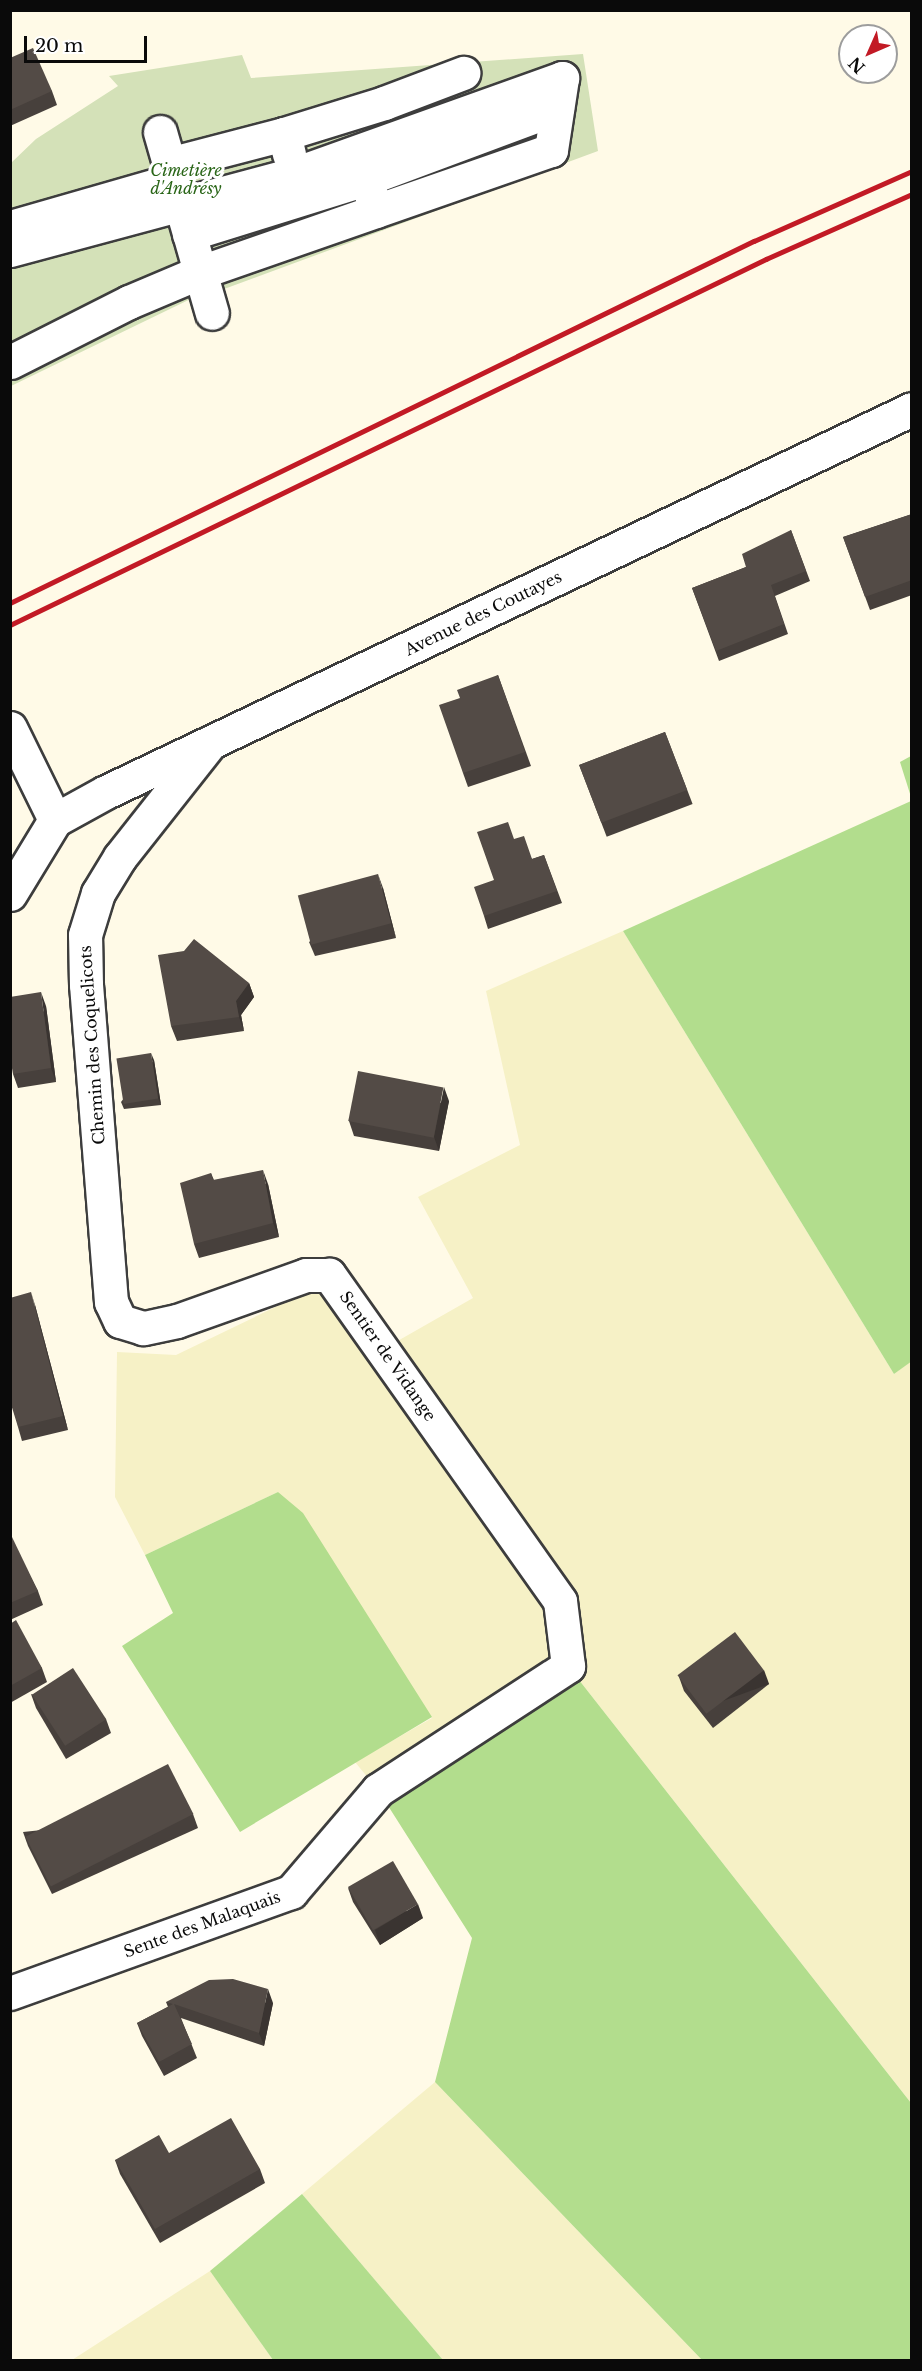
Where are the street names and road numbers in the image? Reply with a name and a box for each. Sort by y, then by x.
street label: Avenue des Coutayes [401,567,565,659]
street label: Chemin des Coquelicots [75,945,109,1145]
street label: Sentier de Vidange [336,1287,440,1425]
street label: Sente des Malaquais [121,1887,283,1961]

